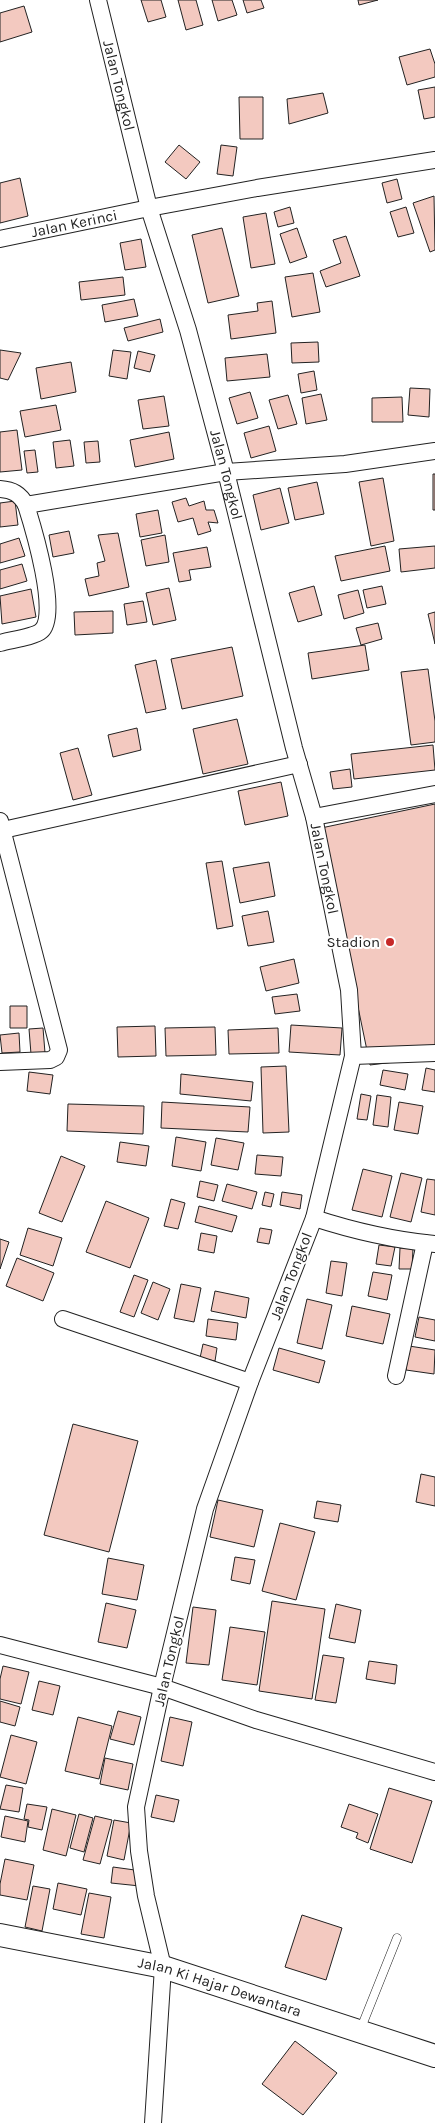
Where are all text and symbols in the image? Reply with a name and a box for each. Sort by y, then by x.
street label: Jalan Tongkol [99,38,139,132]
street label: Jalan Kerinci [30,206,119,241]
street label: Jalan Tongkol [206,428,246,522]
street label: Jalan Tongkol [306,822,342,916]
place label: Stadion [326,933,380,951]
marker: Stadion [384,936,396,948]
street label: Jalan Tongkol [266,1230,316,1322]
street label: Jalan Tongkol [150,1614,188,1708]
street label: Jalan Ki Hajar Dewantara [136,1953,304,2021]

